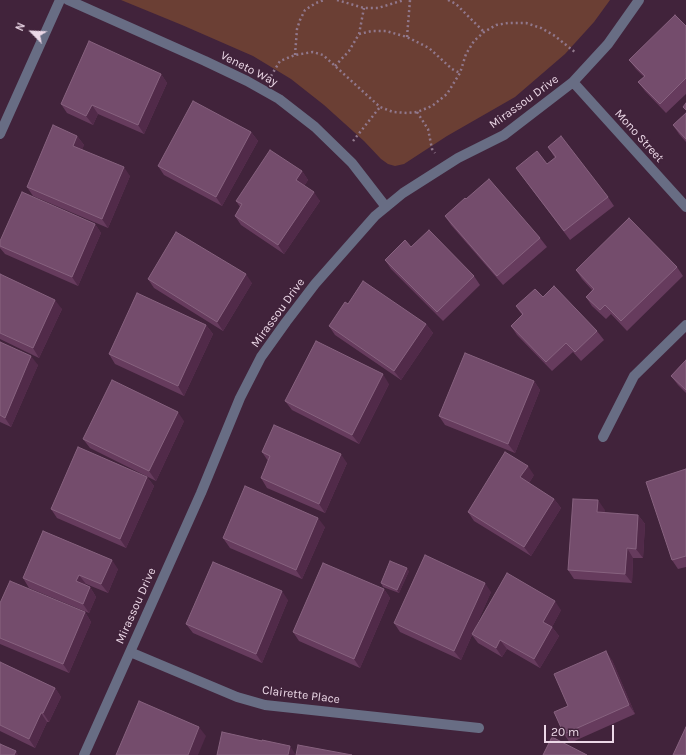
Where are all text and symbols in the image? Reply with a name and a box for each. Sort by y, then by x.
north arrow [12,12,52,52]
text: N [13,21,28,33]
street label: Veneto Way [218,48,280,90]
street label: Mirassou Drive [487,72,561,132]
street label: Mono Street [611,107,667,165]
street label: Mirassou Drive [248,276,308,350]
street label: Mirassou Drive [113,566,159,646]
street label: Clairette Place [261,683,341,707]
scale bar [546,717,616,743]
text: 20 m [551,725,579,739]

